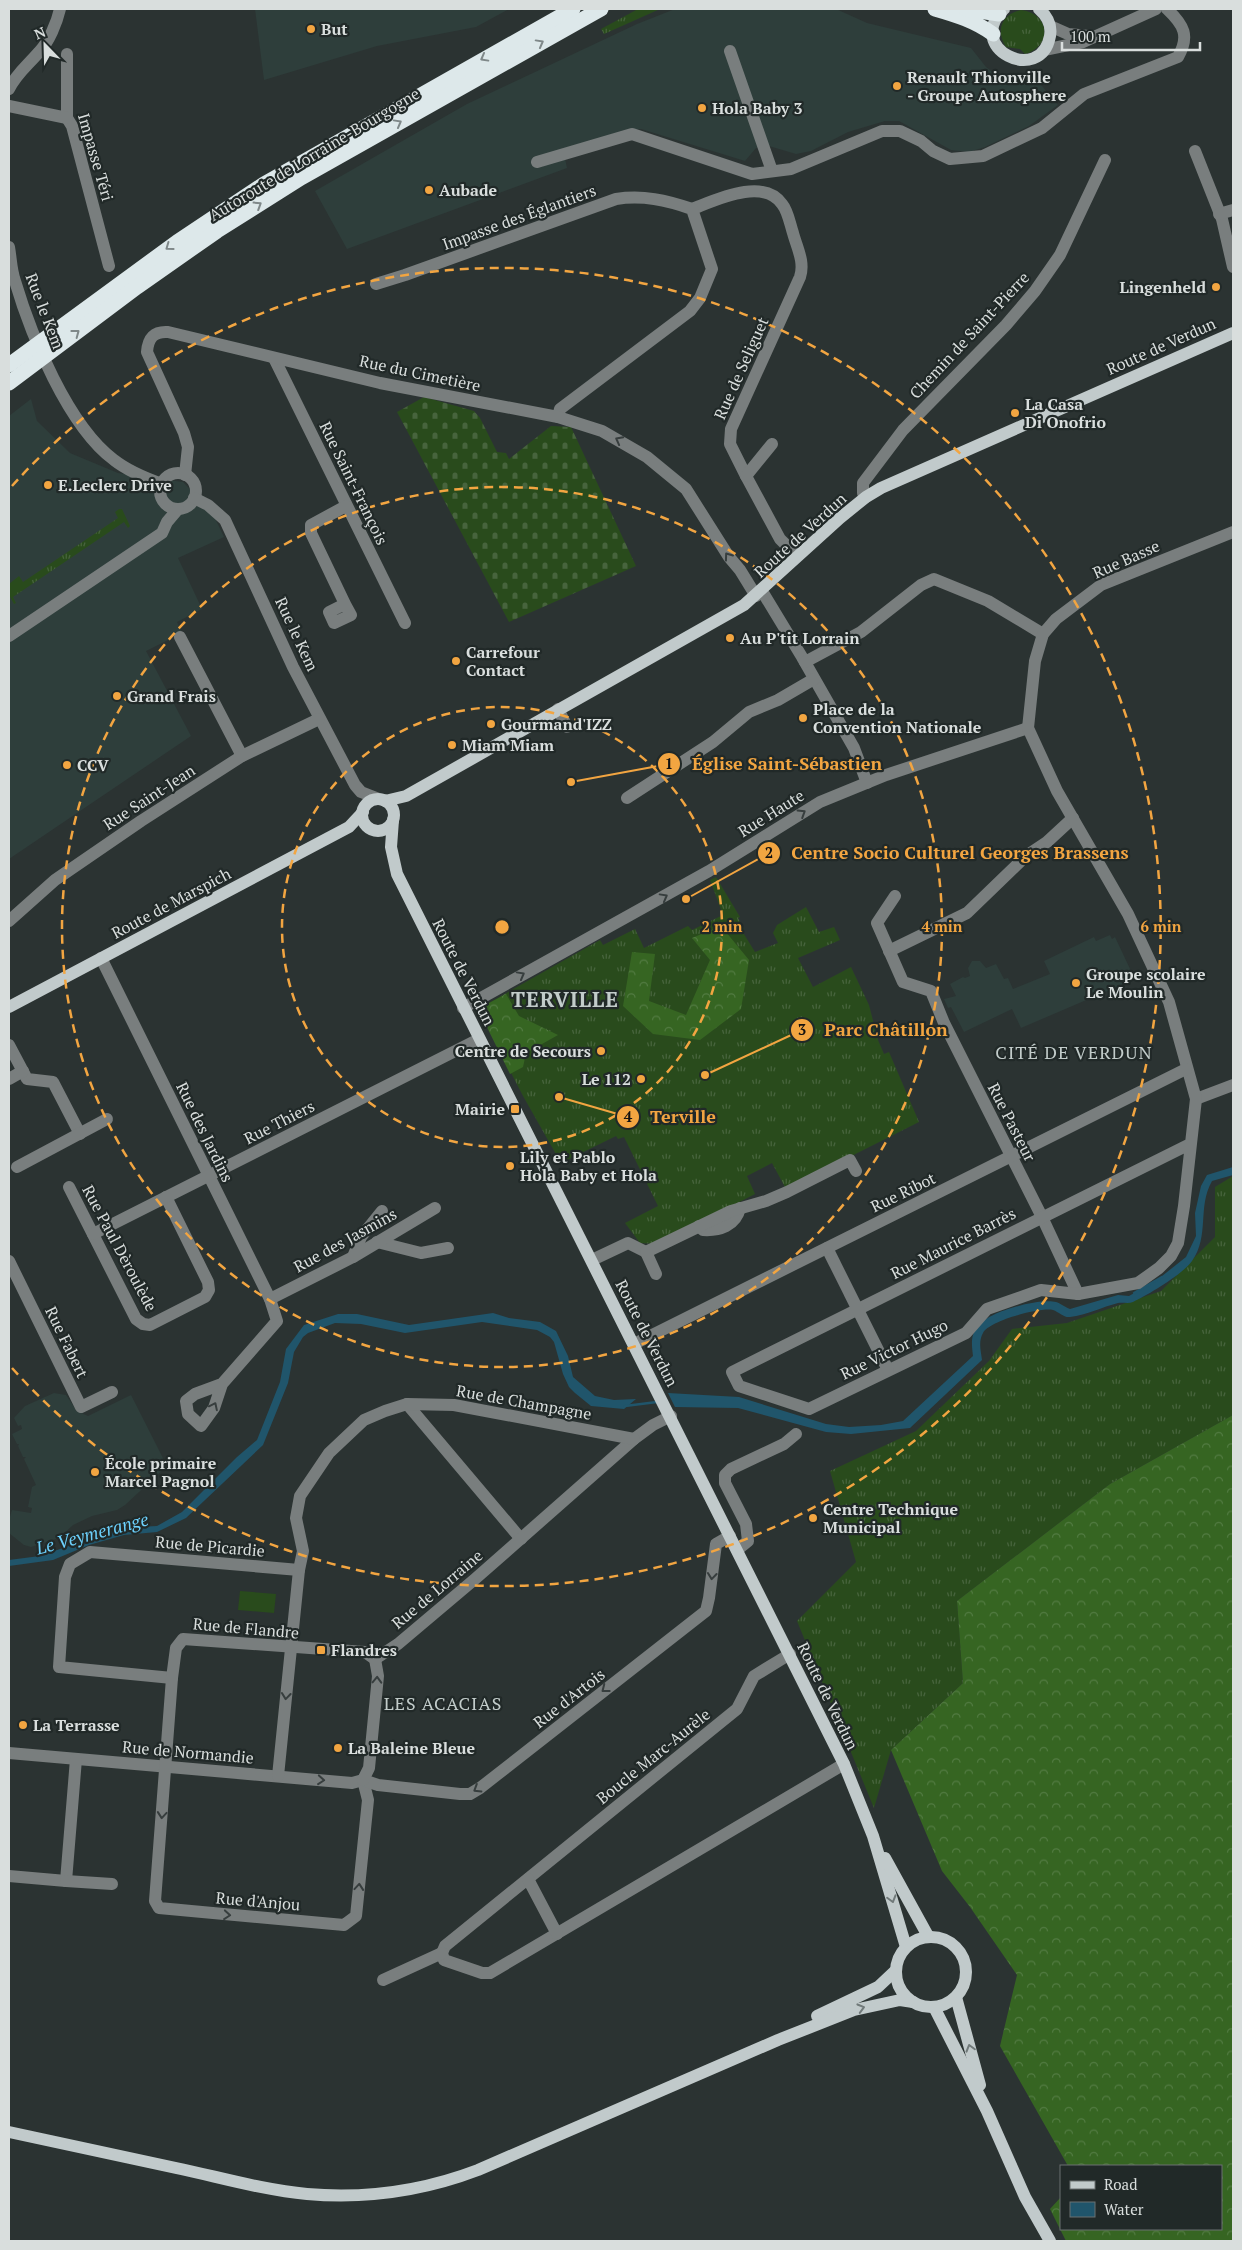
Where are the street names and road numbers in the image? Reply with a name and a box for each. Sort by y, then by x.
street label: Autoroute de Lorraine-Bourgogne [205,82,423,226]
street label: Impasse Téri [73,111,119,204]
street label: Impasse des Églantiers [439,179,599,255]
street label: Chemin de Saint-Pierre [904,267,1034,403]
street label: Rue le Kem [20,270,70,352]
street label: Route de Verdun [1103,312,1220,380]
street label: Rue de Seliguet [709,313,773,423]
street label: Rue du Cimetière [357,349,483,397]
street label: Rue Saint-François [315,418,393,548]
street label: Route de Verdun [749,487,851,582]
street label: Rue Basse [1089,534,1163,584]
street label: Rue le Kem [270,593,324,675]
street label: Rue Saint-Jean [99,759,200,835]
street label: Rue Haute [734,784,808,842]
street label: Route de Marspich [107,862,235,944]
street label: Route de Verdun [428,915,501,1030]
street label: Rue des Jardins [171,1078,239,1186]
street label: Rue Pasteur [983,1079,1042,1166]
street label: Rue Thiers [240,1095,318,1149]
street label: Rue Ribot [867,1167,939,1217]
street label: Rue Paul Dèroulède [77,1181,163,1315]
street label: Rue Maurice Barrès [887,1202,1019,1284]
street label: Rue des Jasmins [290,1203,401,1277]
street label: Route de Verdun [611,1276,684,1391]
street label: Rue Fabert [40,1303,94,1381]
street label: Rue Victor Hugo [837,1313,952,1385]
street label: Rue de Champagne [455,1379,593,1425]
street label: Rue de Picardie [154,1530,266,1562]
street label: Rue de Lorraine [387,1544,487,1634]
street label: Rue de Flandre [192,1612,300,1644]
street label: Route de Verdun [792,1638,864,1754]
street label: Rue d'Artois [529,1663,609,1733]
street label: Boucle Marc-Aurèle [591,1703,715,1809]
street label: Rue de Normandie [121,1735,255,1769]
street label: Rue d'Anjou [215,1886,301,1916]

